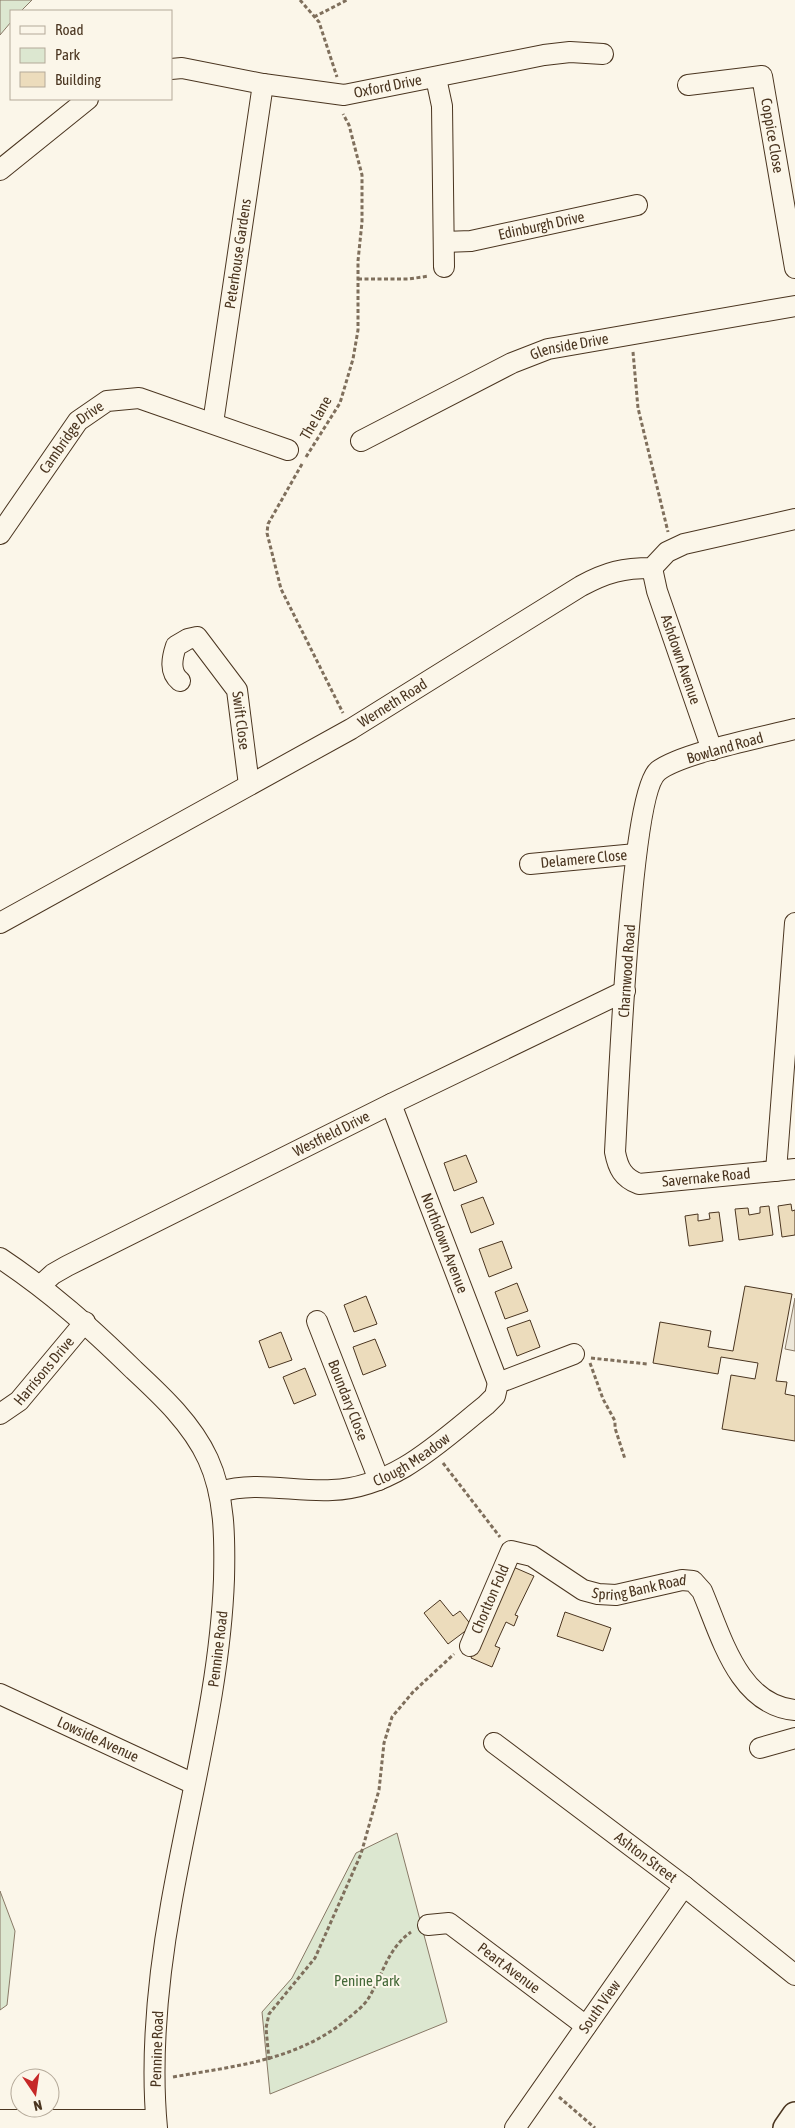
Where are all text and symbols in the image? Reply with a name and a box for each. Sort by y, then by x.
legend [10,10,172,100]
text: Road [55,21,84,38]
text: Park [55,46,80,63]
text: Building [55,71,101,88]
street label: Oxford Drive [352,71,423,101]
street label: Coppice Close [758,97,788,174]
street label: Peterhouse Gardens [221,198,254,310]
street label: Edinburgh Drive [497,208,586,243]
street label: Glenside Drive [528,330,610,363]
street label: The lane [296,393,335,443]
street label: Cambridge Drive [36,397,107,476]
street label: Ashdown Avenue [658,612,705,707]
street label: Werneth Road [355,675,430,731]
street label: Swift Close [229,690,254,751]
street label: Bowland Road [685,728,765,767]
street label: Delamere Close [540,846,628,871]
street label: Charnwood Road [615,924,638,1018]
street label: Westfield Drive [290,1107,372,1160]
street label: Savernake Road [661,1164,751,1190]
street label: Northdown Avenue [418,1191,472,1296]
street label: Harrisons Drive [10,1333,77,1409]
street label: Boundary Close [325,1357,372,1443]
street label: Clough Meadow [370,1429,453,1489]
street label: Chorlton Fold [467,1562,512,1636]
street label: Spring Bank Road [590,1571,687,1603]
street label: Pennine Road [204,1610,231,1688]
street label: Lowside Avenue [55,1713,142,1765]
street label: Ashton Street [612,1828,681,1886]
street label: Peart Avenue [475,1939,544,1997]
park label: Penine Park [334,1972,400,1989]
street label: South View [575,1977,624,2036]
street label: Pennine Road [147,2010,166,2088]
north arrow [10,2068,60,2118]
text: N [32,2097,44,2114]

